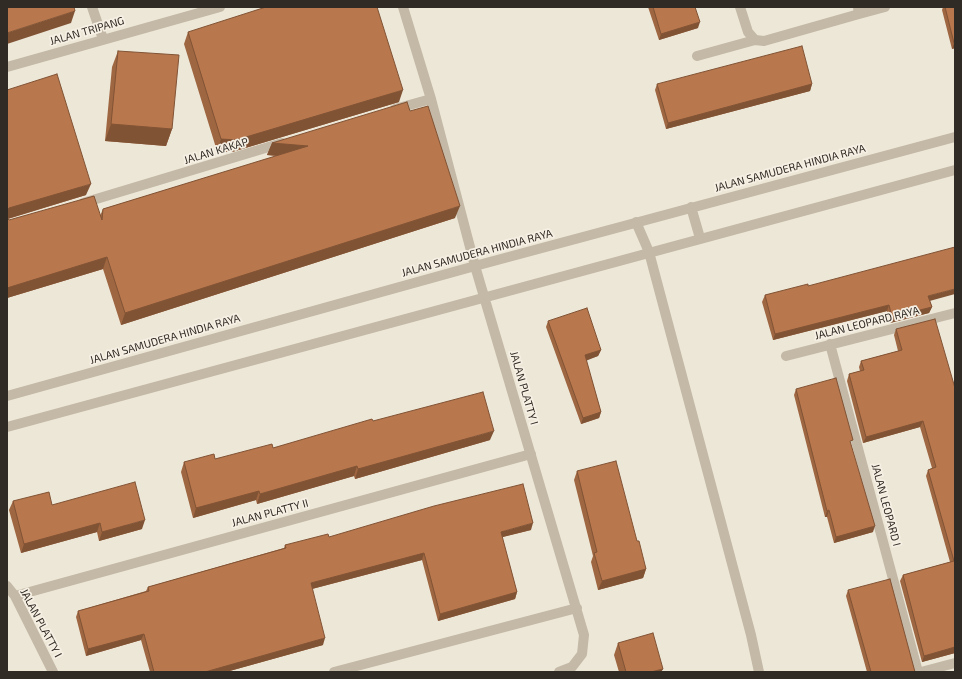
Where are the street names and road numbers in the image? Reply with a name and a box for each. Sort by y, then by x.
street label: JALAN TRIPANG [48,14,126,48]
street label: JALAN KAKAP [182,135,250,167]
street label: JALAN SAMUDERA HINDIA RAYA [713,141,867,195]
street label: JALAN SAMUDERA HINDIA RAYA [400,226,554,280]
street label: JALAN LEOPARD RAYA [813,304,921,342]
street label: JALAN SAMUDERA HINDIA RAYA [88,311,242,367]
street label: JALAN PLATTY I [507,350,541,426]
street label: JALAN LEOPARD I [869,462,903,548]
street label: JALAN PLATTY II [230,496,310,530]
street label: JALAN PLATTY I [17,586,65,660]

